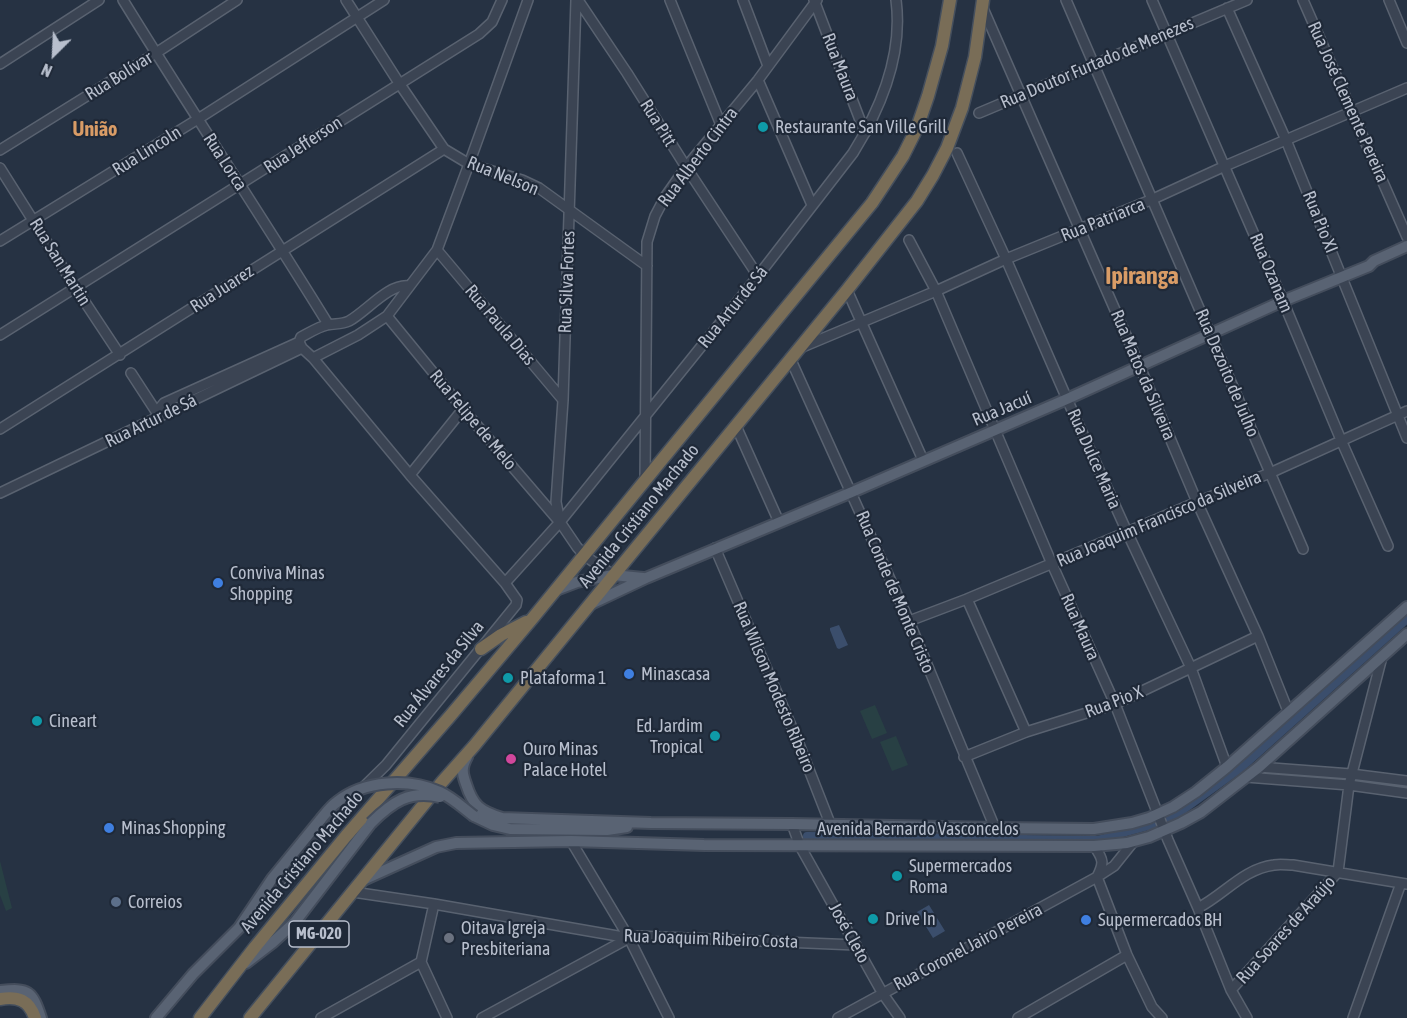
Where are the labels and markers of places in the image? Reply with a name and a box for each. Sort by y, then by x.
place label: Restaurante San Ville Grill [775,116,947,138]
marker: Restaurante San Ville Grill [756,120,770,134]
place label: Conviva Minas Shopping [230,562,325,604]
marker: Conviva Minas Shopping [211,576,225,590]
place label: Minascasa [641,663,710,685]
place label: Plataforma 1 [520,667,607,689]
marker: Minascasa [622,667,636,681]
marker: Plataforma 1 [501,671,515,685]
place label: Cineart [49,710,97,732]
marker: Cineart [30,714,44,728]
place label: Ed. Jardim Tropical [636,715,703,758]
marker: Ed. Jardim Tropical [708,729,722,743]
place label: Ouro Minas Palace Hotel [523,738,607,780]
marker: Ouro Minas Palace Hotel [504,752,518,766]
place label: Minas Shopping [121,817,226,839]
marker: Minas Shopping [102,821,116,835]
place label: Supermercados Roma [909,855,1012,898]
marker: Supermercados Roma [890,869,904,883]
place label: Correios [128,891,182,913]
marker: Correios [109,895,123,909]
place label: Drive In [885,908,936,930]
place label: Supermercados BH [1098,909,1223,931]
marker: Drive In [866,912,880,926]
marker: Supermercados BH [1079,913,1093,927]
place label: Oitava Igreja Presbiteriana [461,917,550,960]
marker: Oitava Igreja Presbiteriana [442,931,456,945]

